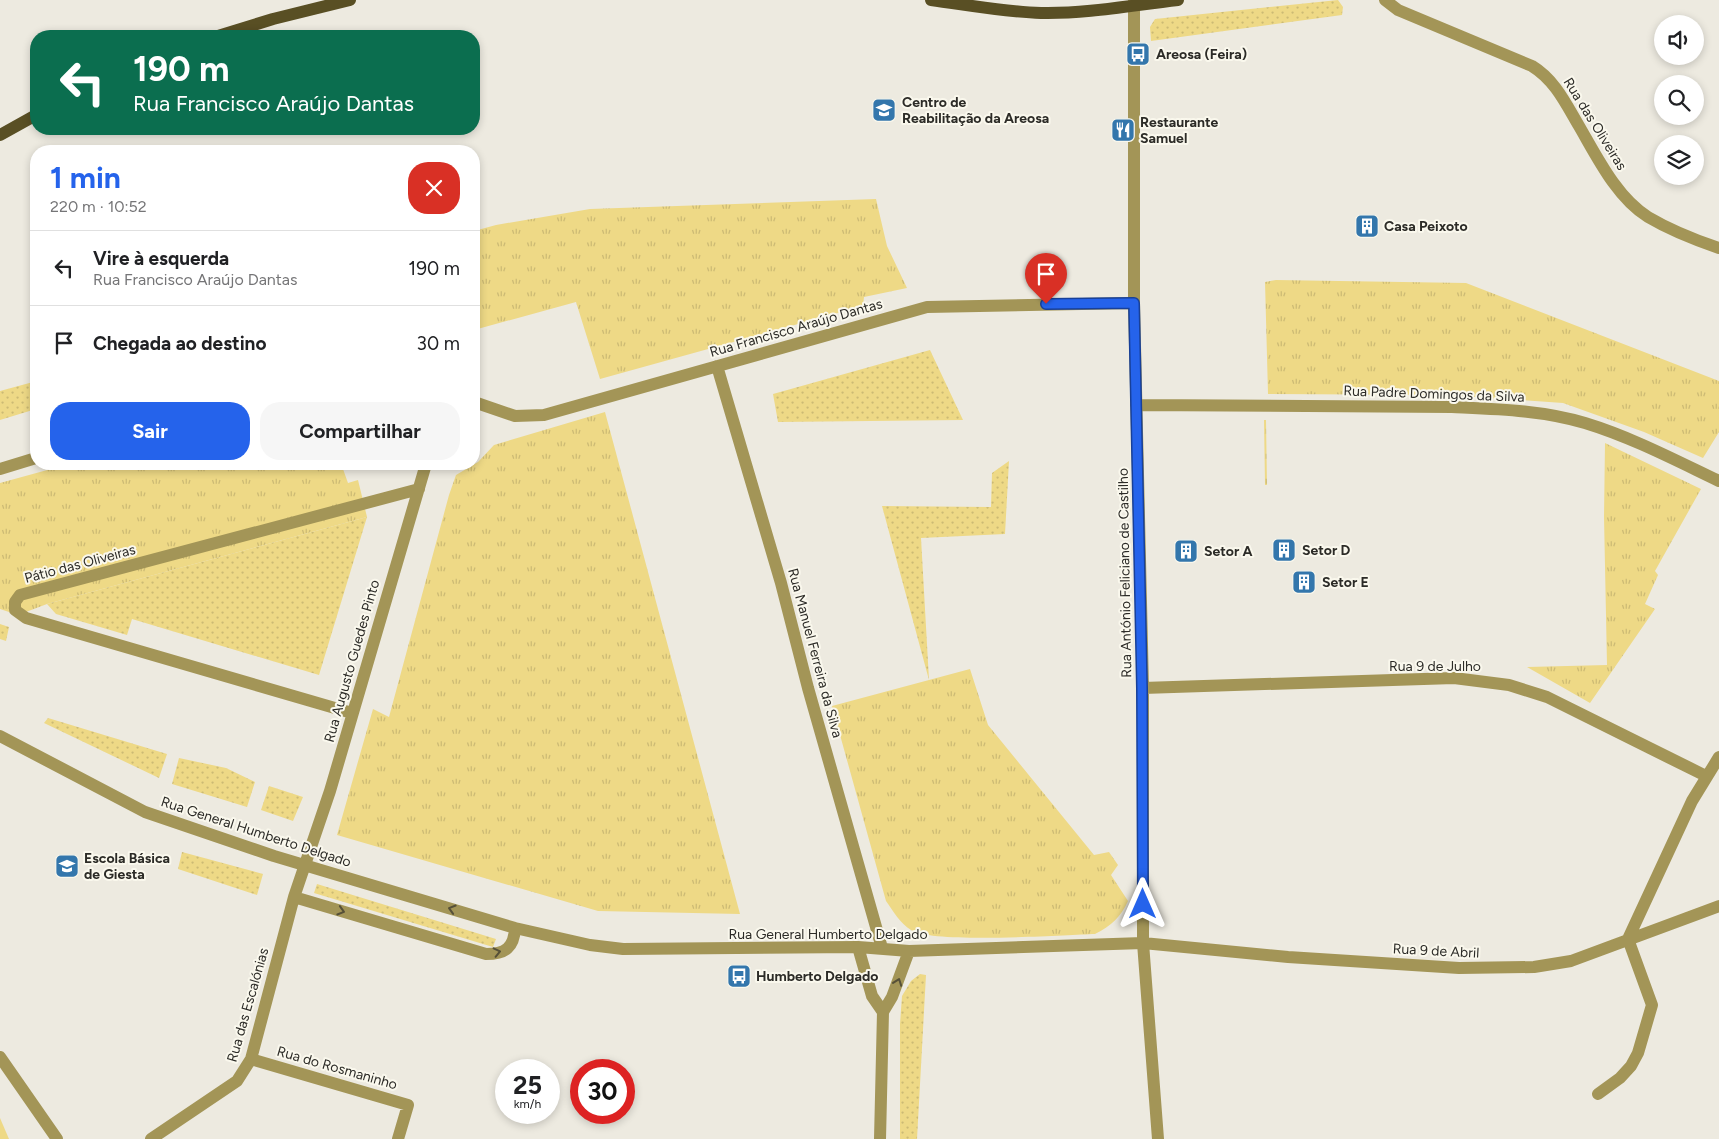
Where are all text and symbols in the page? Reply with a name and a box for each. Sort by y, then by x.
map controls [1654,15,1704,185]
button: sound [1654,15,1704,65]
bus stop icon: Areosa (Feira) [1125,41,1151,67]
place label: Areosa (Feira) [1156,46,1247,63]
text: 190 m [133,48,230,90]
icon: left [50,50,115,115]
street label: Rua das Oliveiras [1560,75,1630,173]
button: search [1654,75,1704,125]
text: Rua Francisco Araújo Dantas [133,90,414,117]
place label: Centro de Reabilitação da Areosa [902,94,1049,127]
school or university icon: Centro de Reabilitação da Areosa [871,97,897,123]
place label: Restaurante Samuel [1140,114,1218,147]
restaurant icon: Restaurante Samuel [1110,117,1136,143]
button: layers [1654,135,1704,185]
text: 1 min [50,159,121,196]
button: close [408,162,460,214]
text: 220 m · 10:52 [50,197,147,216]
building icon: Casa Peixoto [1354,213,1380,239]
place label: Casa Peixoto [1384,218,1468,235]
text: Vire à esquerda [93,247,229,270]
pin [1025,253,1067,304]
icon: left [50,254,78,282]
text: 190 m [408,257,460,280]
icon: arrive [1032,260,1060,288]
text: Rua Francisco Araújo Dantas [93,270,297,289]
street label: Rua Francisco Araújo Dantas [708,295,884,361]
icon: arrive [50,329,78,357]
text: Chegada ao destino [93,332,266,355]
text: 30 m [417,332,460,355]
street label: Rua Padre Domingos da Silva [1343,382,1525,406]
button: Sair [50,402,250,460]
button: Compartilhar [260,402,460,460]
street label: Rua António Feliciano de Castilho [1115,468,1135,678]
building icon: Setor D [1271,537,1297,563]
building icon: Setor A [1173,538,1199,564]
street label: Pátio das Oliveiras [23,541,137,587]
place label: Setor D [1302,542,1351,559]
place label: Setor A [1204,543,1253,560]
street label: Rua Manuel Ferreira da Silva [784,566,846,740]
building icon: Setor E [1291,569,1317,595]
place label: Setor E [1322,574,1369,591]
street label: Rua Augusto Guedes Pinto [321,578,383,744]
street label: Rua 9 de Julho [1389,658,1481,675]
street label: Rua General Humberto Delgado [159,793,353,871]
place label: Escola Básica de Giesta [84,850,170,883]
school or university icon: Escola Básica de Giesta [54,853,80,879]
position arrow [1116,877,1168,929]
one-way arrow [336,905,345,915]
one-way arrow [448,905,456,915]
street label: Rua General Humberto Delgado [728,926,928,943]
street label: Rua 9 de Abril [1392,940,1480,962]
street label: Rua das Escalónias [224,946,272,1064]
one-way arrow [492,947,501,958]
bus stop icon: Humberto Delgado [726,963,752,989]
place label: Humberto Delgado [756,968,878,985]
one-way arrow [892,978,902,987]
street label: Rua do Rosmaninho [275,1043,399,1093]
speed limit sign: 30 [570,1059,635,1124]
text: 25 [513,1070,542,1100]
text: km/h [514,1097,541,1111]

